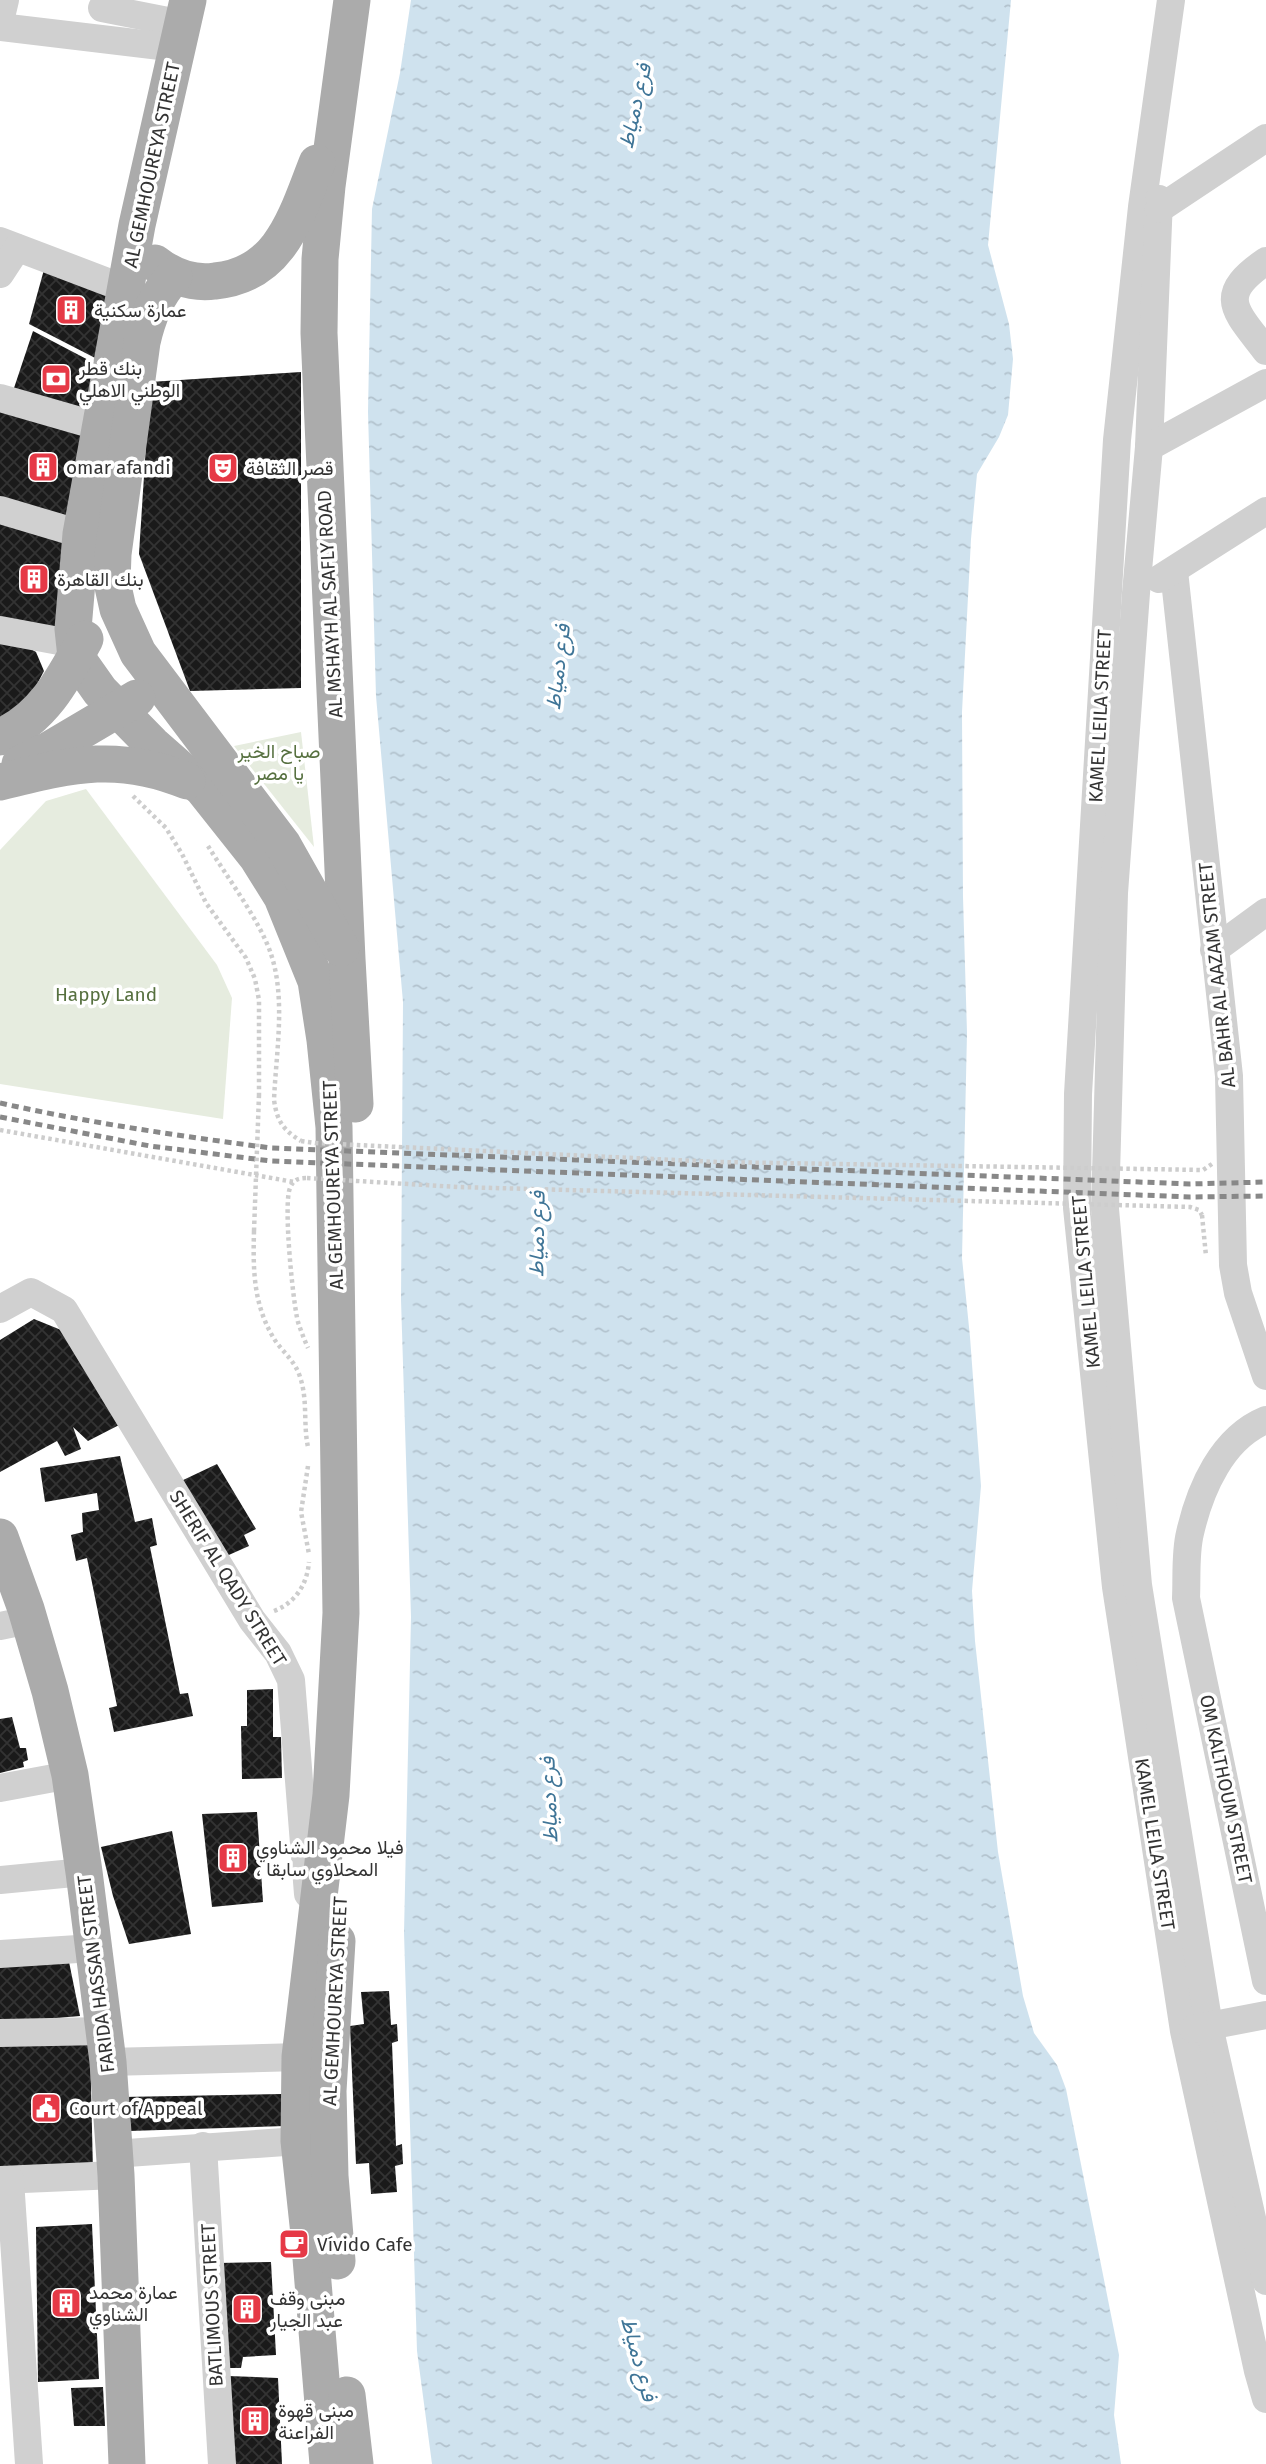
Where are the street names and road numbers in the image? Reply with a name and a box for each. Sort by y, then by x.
street label: AL GEMHOUREYA STREET [119,60,185,270]
street label: AL MSHAYH AL SAFLY ROAD [313,490,347,718]
street label: KAMEL LEILA STREET [1084,629,1116,803]
street label: AL BAHR AL AAZAM STREET [1194,861,1240,1089]
street label: AL GEMHOUREYA STREET [318,1080,348,1290]
street label: KAMEL LEILA STREET [1067,1194,1105,1369]
street label: SHERIF AL QADY STREET [165,1486,292,1670]
street label: OM KALTHOUM STREET [1195,1692,1257,1886]
street label: KAMEL LEILA STREET [1130,1756,1180,1932]
street label: FARIDA HASSAN STREET [72,1874,120,2074]
street label: AL GEMHOUREYA STREET [318,1896,352,2106]
street label: BATLIMOUS STREET [196,2223,228,2387]

